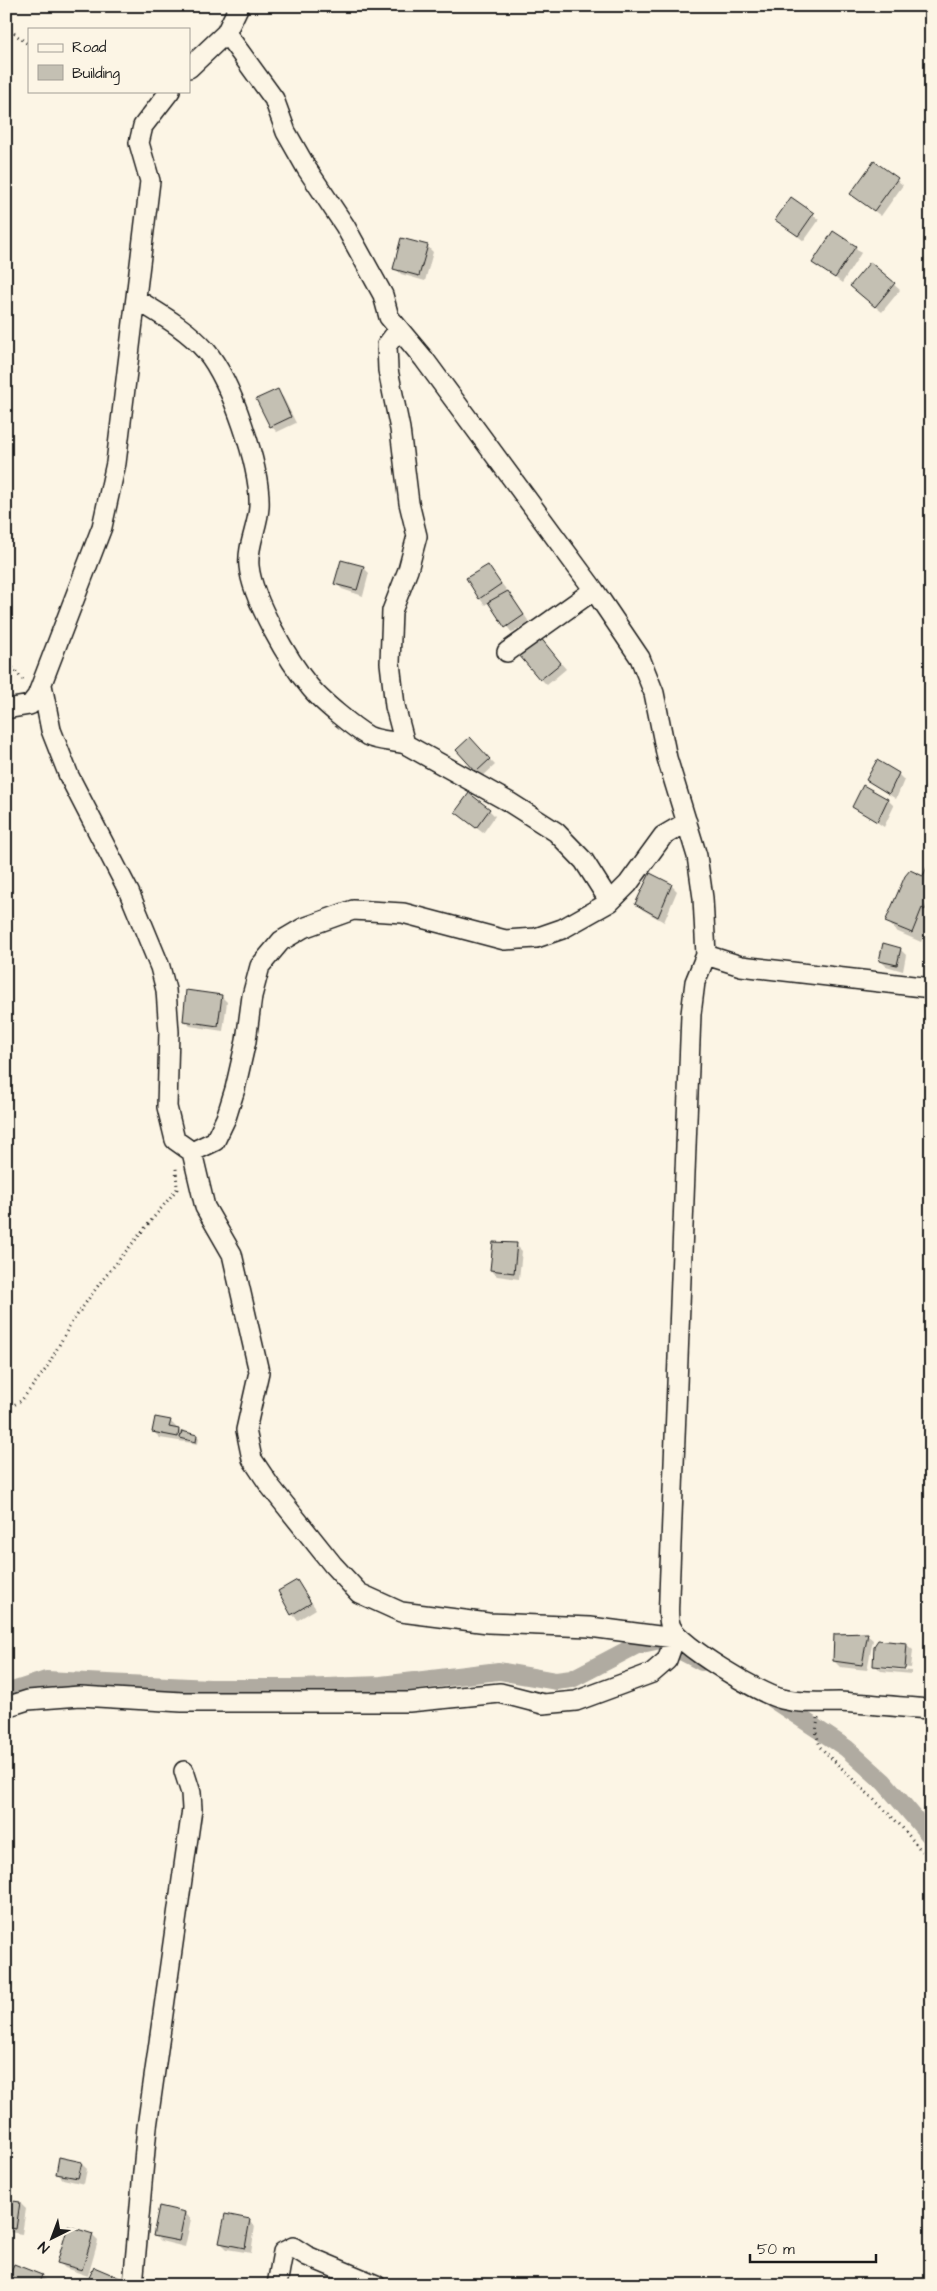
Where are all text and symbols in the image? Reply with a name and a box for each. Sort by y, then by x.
legend [28,28,190,92]
text: Road [72,37,107,58]
text: Building [72,63,120,85]
north arrow [28,2214,78,2264]
scale bar [750,2231,876,2263]
text: N [34,2236,54,2257]
text: 50 m [757,2239,795,2260]

